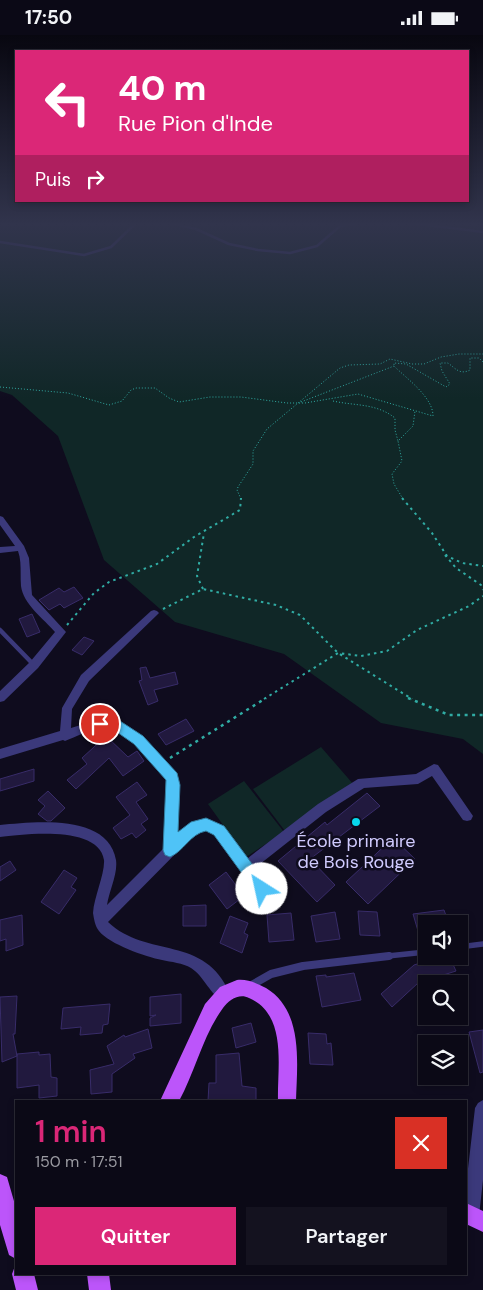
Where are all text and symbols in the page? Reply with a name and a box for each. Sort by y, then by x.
text: 17:50 [25,5,72,30]
text: 40 m [118,65,207,111]
icon: left [35,70,100,135]
text: Rue Pion d'Inde [118,109,273,138]
icon: right [81,165,109,193]
text: Puis [35,167,71,192]
pin [79,703,121,745]
icon: arrive [86,710,114,738]
marker: École primaire de Bois Rouge [350,816,362,828]
place label: École primaire de Bois Rouge [296,829,416,874]
position arrow [235,862,287,914]
map controls [418,915,468,1085]
button: sound [418,915,468,965]
button: search [418,975,468,1025]
button: layers [418,1035,468,1085]
text: 1 min [35,1112,107,1151]
button: close [395,1117,447,1169]
text: 150 m · 17:51 [35,1151,122,1172]
button: Quitter [35,1207,236,1265]
button: Partager [246,1207,447,1265]

